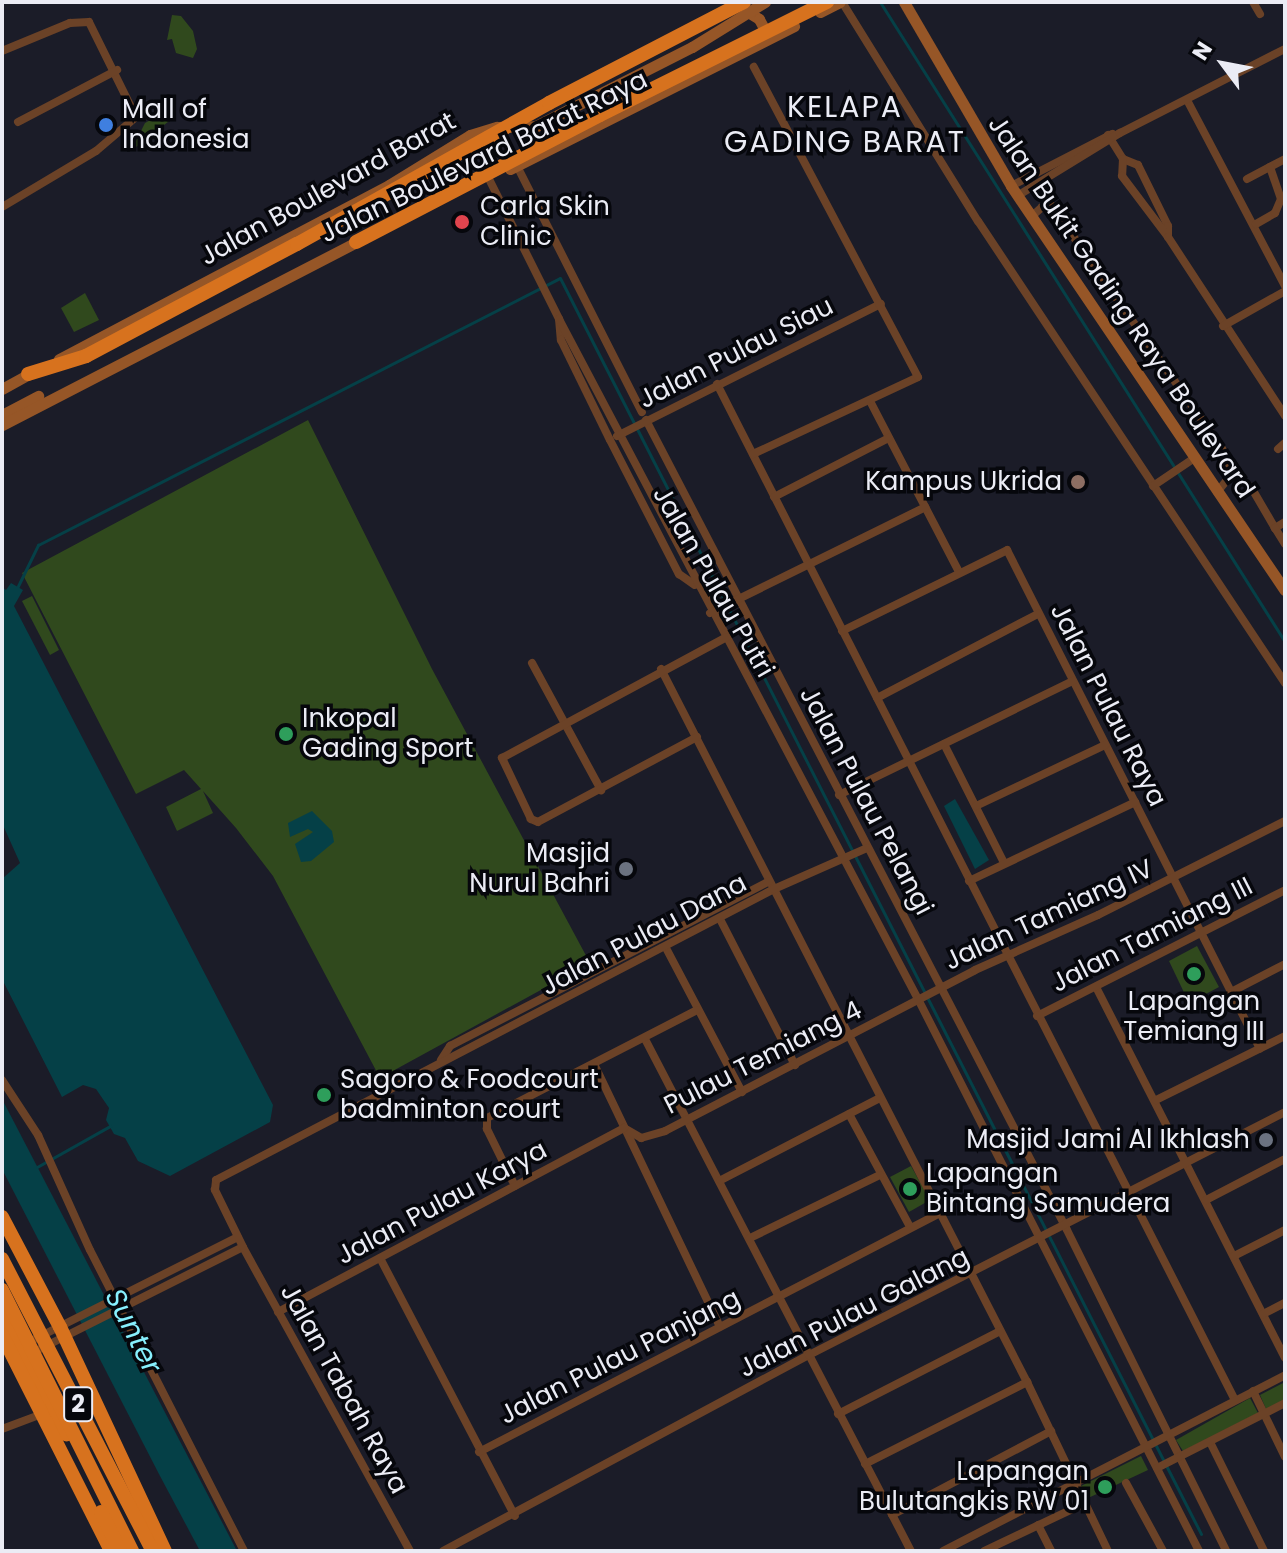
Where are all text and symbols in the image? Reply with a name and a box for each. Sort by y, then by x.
north arrow [1183,24,1263,104]
text: N [1185,36,1220,66]
street label: Jalan Boulevard Barat Raya [315,64,653,250]
district label: KELAPA GADING BARAT [724,89,966,160]
place label: Mall of Indonesia [122,94,250,156]
street label: Jalan Boulevard Barat [195,106,461,272]
street label: Jalan Bukit Gading Raya Boulevard [981,110,1261,504]
marker: Mall of Indonesia [97,116,115,134]
place label: Carla Skin Clinic [480,191,610,252]
marker: Carla Skin Clinic [451,211,473,233]
street label: Jalan Pulau Siau [634,291,838,415]
place label: Kampus Ukrida [865,466,1062,498]
marker: Kampus Ukrida [1069,473,1087,491]
street label: Jalan Pulau Putri [646,481,780,683]
street label: Jalan Pulau Raya [1043,598,1173,812]
street label: Jalan Pulau Pelangi [793,682,939,920]
place label: Inkopal Gading Sport [302,703,474,764]
marker: Inkopal Gading Sport [277,725,295,743]
place label: Masjid Nurul Bahri [469,838,610,900]
street label: Jalan Tamiang IV [940,853,1158,977]
marker: Masjid Nurul Bahri [617,860,635,878]
street label: Jalan Pulau Dana [536,868,752,1002]
street label: Jalan Tamiang III [1046,871,1258,999]
marker: Lapangan Temiang III [1185,965,1203,983]
place label: Lapangan Temiang III [1123,986,1265,1048]
street label: Pulau Temiang 4 [659,995,867,1121]
place label: Sagoro & Foodcourt badminton court [340,1064,599,1126]
marker: Sagoro & Foodcourt badminton court [315,1086,333,1104]
place label: Masjid Jami Al Ikhlash [966,1124,1250,1156]
marker: Masjid Jami Al Ikhlash [1257,1131,1275,1149]
street label: Jalan Pulau Karya [332,1134,552,1272]
place label: Lapangan Bintang Samudera [926,1158,1170,1220]
marker: Lapangan Bintang Samudera [901,1180,919,1198]
street label: Jalan Pulau Galang [734,1241,974,1385]
street label: Jalan Tabah Raya [273,1279,415,1499]
water label: Sunter [98,1283,168,1379]
street label: Jalan Pulau Panjang [495,1283,745,1431]
road number: 2 [62,1384,94,1424]
place label: Lapangan Bulutangkis RW 01 [859,1456,1089,1518]
marker: Lapangan Bulutangkis RW 01 [1096,1478,1114,1496]

